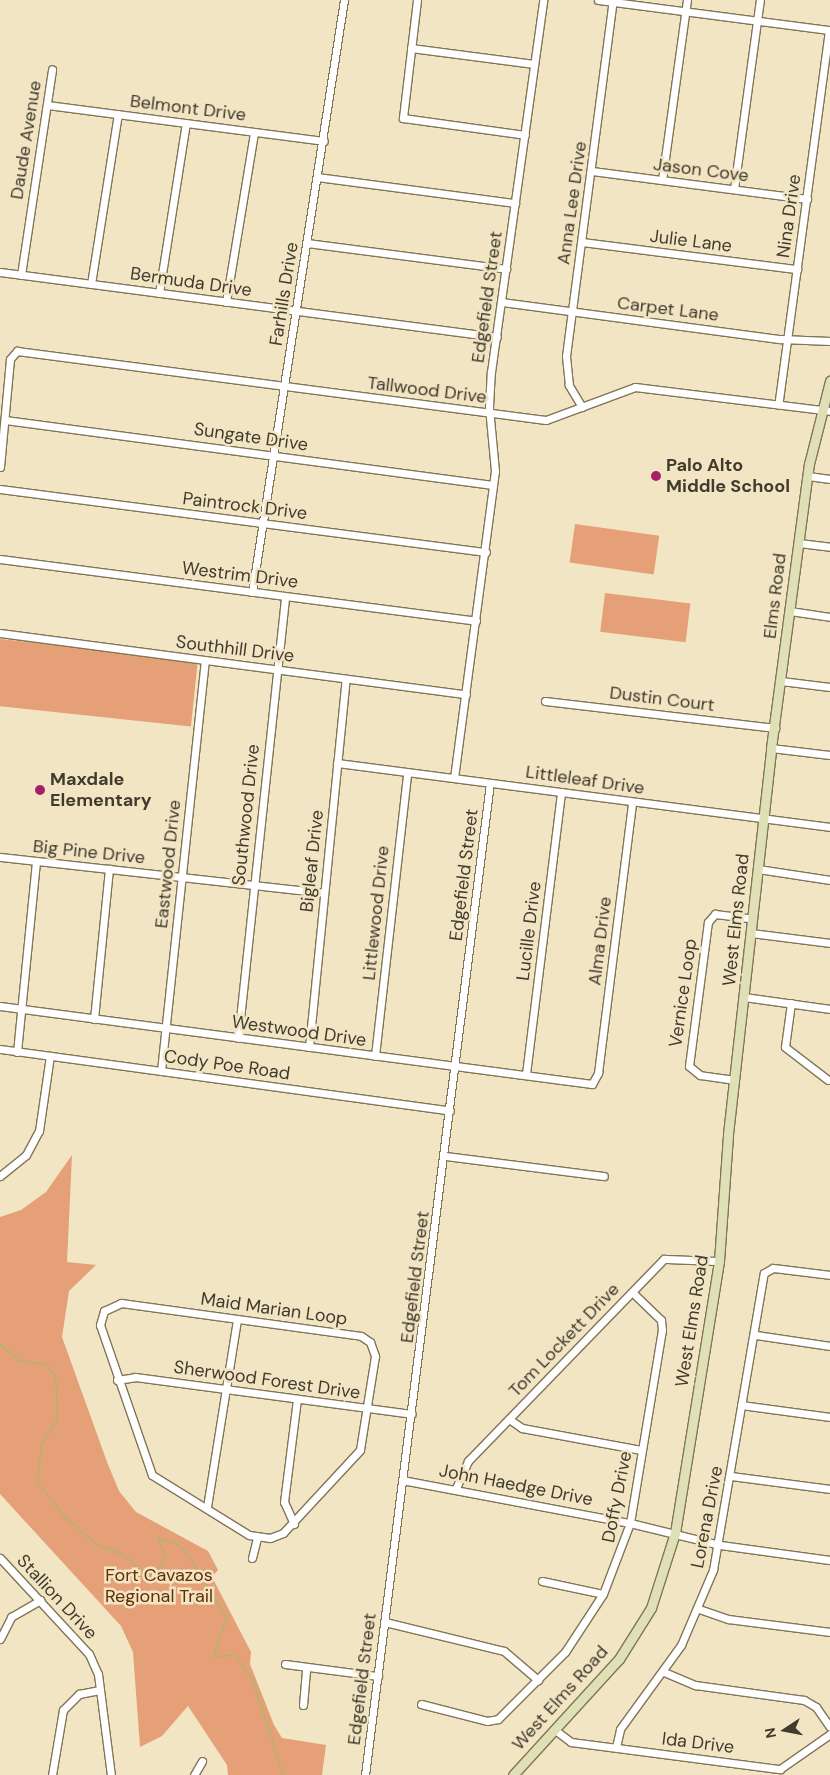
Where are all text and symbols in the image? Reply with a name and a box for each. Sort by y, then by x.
street label: Daude Avenue [6,79,46,201]
street label: Belmont Drive [129,90,247,126]
street label: Anna Lee Drive [553,140,591,266]
street label: Jason Cove [652,153,750,187]
street label: Nina Drive [772,173,806,259]
street label: Julie Lane [649,225,733,257]
street label: Edgefield Street [467,230,507,364]
street label: Farhills Drive [265,241,303,347]
street label: Bermuda Drive [129,263,253,301]
street label: Carpet Lane [616,292,720,326]
street label: Tallwood Drive [366,372,488,408]
street label: Sungate Drive [193,418,309,456]
place label: Palo Alto Middle School [666,455,790,498]
marker: Palo Alto Middle School [650,470,662,482]
street label: Paintrock Drive [182,488,308,524]
street label: Elms Road [759,552,791,640]
street label: Westrim Drive [181,557,299,593]
street label: Southhill Drive [175,631,295,667]
street label: Dustin Court [608,682,716,716]
street label: Southwood Drive [228,743,264,887]
street label: Littleleaf Drive [524,761,646,799]
place label: Maxdale Elementary [50,769,152,812]
marker: Maxdale Elementary [34,784,46,796]
street label: Eastwood Drive [151,799,185,929]
street label: Edgefield Street [445,808,483,942]
street label: Bigleaf Drive [296,809,328,913]
street label: Big Pine Drive [32,835,146,869]
street label: Littlewood Drive [358,845,394,981]
street label: West Elms Road [718,853,754,987]
street label: Lucille Drive [512,880,546,982]
street label: Alma Drive [584,895,616,987]
street label: Vernice Loop [665,937,701,1049]
street label: Westwood Drive [230,1011,368,1051]
street label: Cody Poe Road [163,1045,291,1085]
street label: Edgefield Street [396,1210,434,1344]
street label: West Elms Road [671,1254,713,1388]
street label: Tom Lockett Drive [504,1279,624,1401]
street label: Maid Marian Loop [199,1288,349,1330]
street label: Sherwood Forest Drive [172,1356,362,1404]
street label: Doffy Drive [598,1449,636,1545]
street label: John Haedge Drive [437,1460,595,1510]
street label: Lorena Drive [686,1464,728,1570]
street label: Stallion Drive [12,1550,102,1644]
park label: Fort Cavazos Regional Trail [105,1565,213,1608]
street label: Edgefield Street [343,1612,381,1746]
street label: West Elms Road [507,1641,613,1755]
north arrow [760,1705,810,1755]
text: N [760,1726,780,1740]
street label: Ida Drive [661,1728,735,1758]

